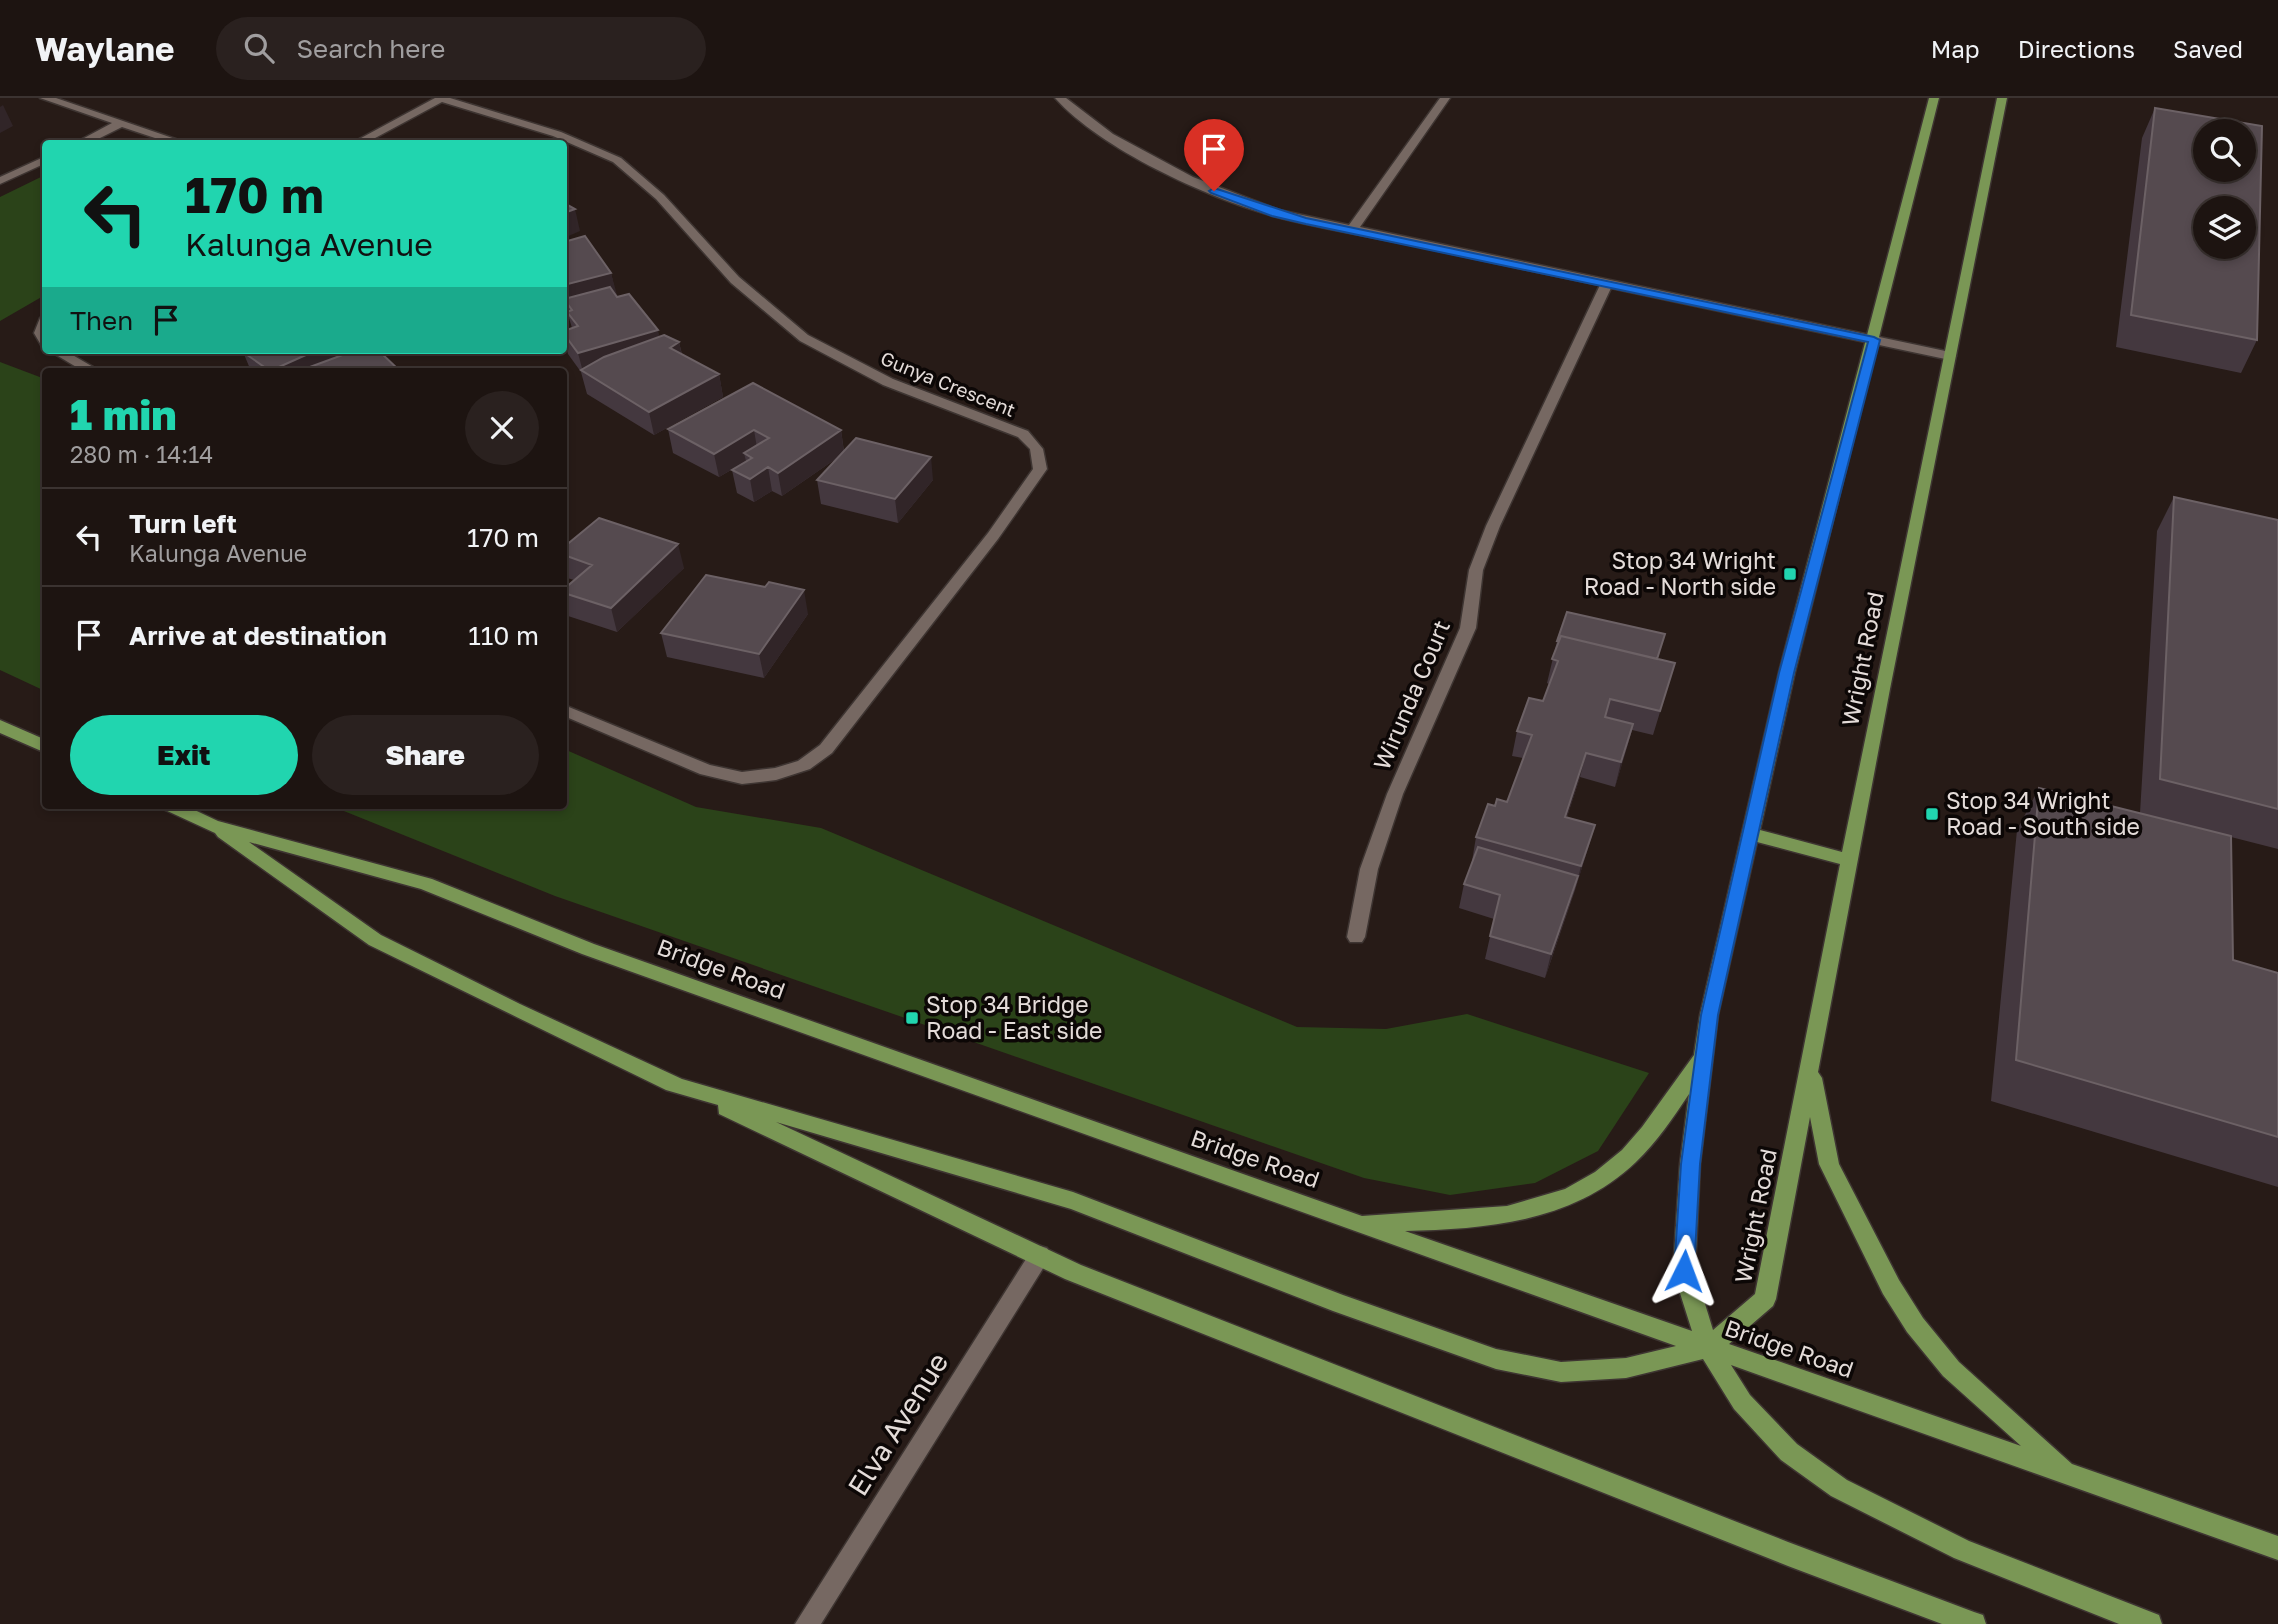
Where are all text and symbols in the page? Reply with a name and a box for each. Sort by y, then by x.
search box [216,17,706,80]
text: Waylane [35,29,174,68]
icon: search [240,29,278,67]
text: Search here [296,33,445,64]
text: Map [1931,34,1980,63]
text: Directions [2018,34,2135,63]
text: Saved [2173,34,2243,63]
pin [1184,119,1244,191]
map controls [2193,119,2256,259]
button: search [2193,119,2256,182]
icon: arrive [1195,130,1233,168]
text: 170 m [185,165,324,224]
icon: left [70,168,161,259]
button: layers [2193,196,2256,259]
text: Kalunga Avenue [185,225,433,263]
icon: arrive [147,301,185,339]
text: Then [70,305,133,336]
street label: Gunya Crescent [877,346,1019,421]
text: 1 min [70,389,177,439]
button: close [465,391,539,465]
text: 280 m · 14:14 [70,440,213,468]
text: Turn left [129,508,237,539]
icon: left [70,518,108,556]
text: 170 m [467,522,539,553]
text: Kalunga Avenue [129,539,307,567]
place label: Stop 34 Wright Road - North side [1584,546,1776,600]
marker: Stop 34 Wright Road - North side [1782,566,1798,582]
street label: Wright Road [1835,589,1889,728]
street label: Wirunda Court [1367,615,1455,774]
icon: arrive [70,616,108,654]
text: Arrive at destination [129,620,387,651]
text: 110 m [468,620,539,651]
button: Exit [70,715,298,795]
button: Share [312,715,539,795]
place label: Stop 34 Wright Road - South side [1946,786,2140,840]
marker: Stop 34 Wright Road - South side [1924,806,1940,822]
street label: Bridge Road [653,932,789,1004]
place label: Stop 34 Bridge Road - East side [926,990,1102,1044]
marker: Stop 34 Bridge Road - East side [904,1010,920,1026]
street label: Bridge Road [1187,1123,1323,1193]
street label: Wright Road [1728,1146,1782,1285]
position arrow [1647,1234,1721,1308]
street label: Bridge Road [1721,1313,1857,1383]
street label: Elva Avenue [841,1346,954,1501]

